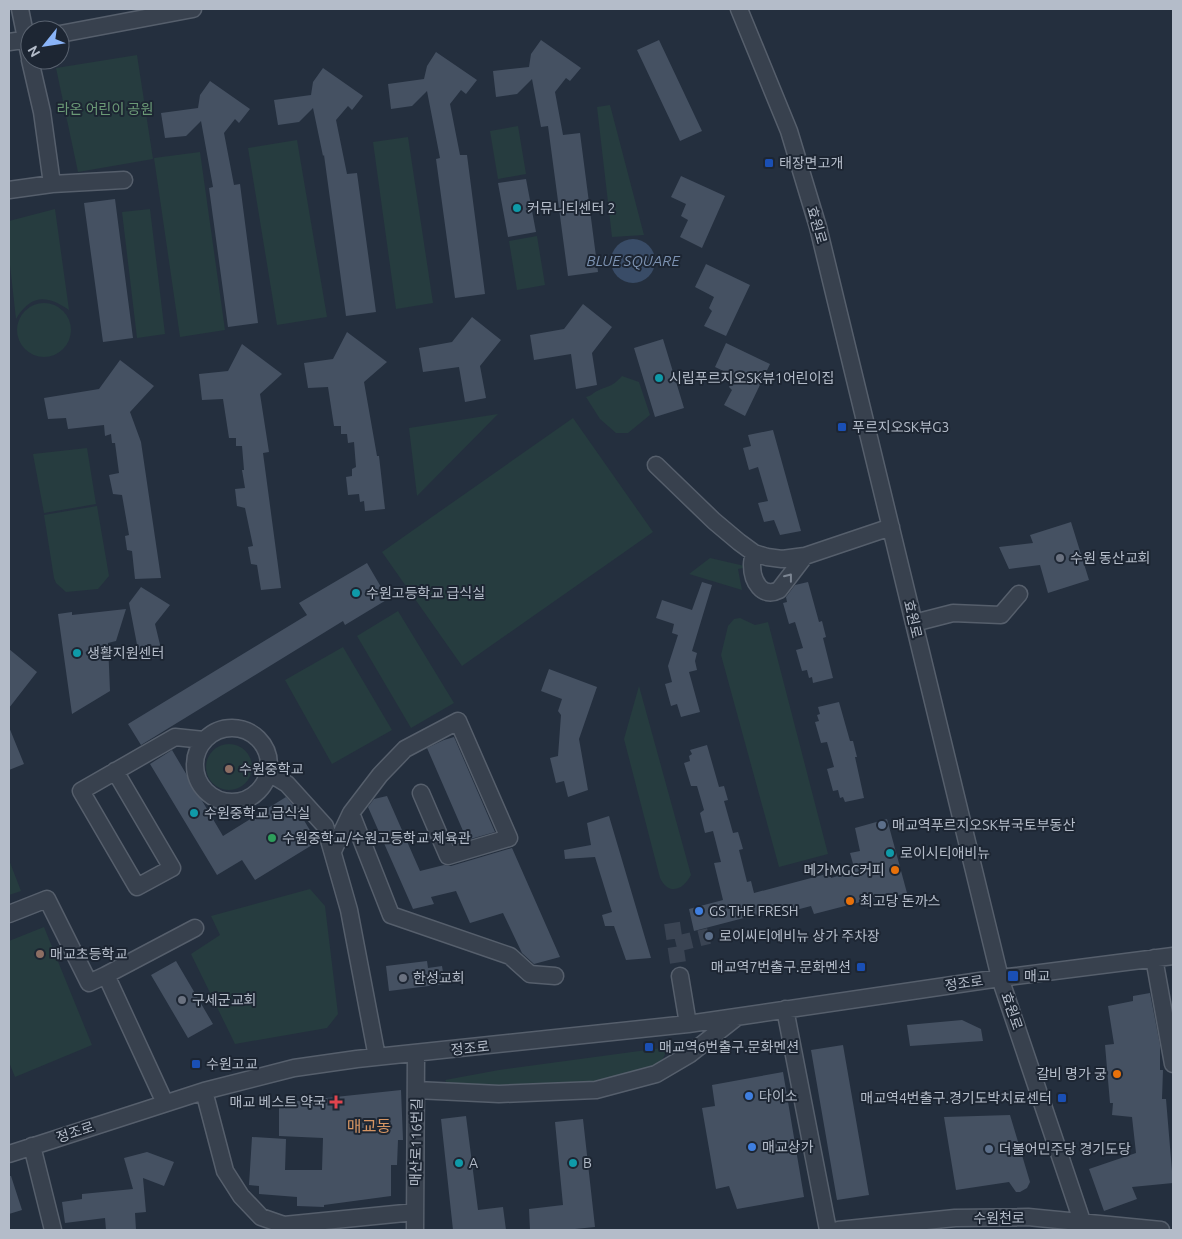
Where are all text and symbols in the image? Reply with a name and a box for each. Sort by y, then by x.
north arrow [20,20,70,70]
text: N [24,43,43,60]
park label: 라온 어린이 공원 [57,101,153,117]
place label: 태장면고개 [779,155,843,171]
marker: 태장면고개 [763,157,775,169]
place label: 커뮤니티센터 2 [527,200,615,216]
marker: 커뮤니티센터 2 [511,202,523,214]
street label: 효원로 [804,204,830,246]
water label: BLUE SQUARE [586,252,680,270]
place label: 시립푸르지오SK뷰1어린이집 [669,370,834,386]
marker: 시립푸르지오SK뷰1어린이집 [653,372,665,384]
place label: 푸르지오SK뷰G3 [852,419,949,435]
marker: 푸르지오SK뷰G3 [836,421,848,433]
place label: 수원 동산교회 [1070,550,1151,566]
marker: 수원 동산교회 [1054,552,1066,564]
one-way arrow [783,574,791,583]
place label: 수원고등학교 급식실 [366,585,485,601]
marker: 수원고등학교 급식실 [350,587,362,599]
street label: 효원로 [901,598,925,640]
place label: 생활지원센터 [87,645,164,661]
marker: 생활지원센터 [71,647,83,659]
place label: 수원중학교 [239,761,304,777]
marker: 수원중학교 [223,763,235,775]
place label: 수원중학교 급식실 [204,805,310,821]
marker: 수원중학교 급식실 [188,807,200,819]
place label: 매교역푸르지오SK뷰국토부동산 [892,817,1075,833]
marker: 매교역푸르지오SK뷰국토부동산 [876,819,888,831]
place label: 수원중학교/수원고등학교 체육관 [282,830,471,846]
marker: 수원중학교/수원고등학교 체육관 [266,832,278,844]
place label: 로이시티애비뉴 [900,845,990,861]
marker: 로이시티애비뉴 [884,847,896,859]
place label: 메가MGC커피 [803,862,885,878]
marker: 메가MGC커피 [889,864,901,876]
place label: 최고당 돈까스 [860,893,941,909]
marker: 최고당 돈까스 [844,895,856,907]
place label: GS THE FRESH [709,903,798,919]
marker: GS THE FRESH [693,905,705,917]
place label: 로이씨티에비뉴 상가 주차장 [719,928,880,944]
marker: 로이씨티에비뉴 상가 주차장 [703,930,715,942]
place label: 매교초등학교 [50,946,127,962]
marker: 매교초등학교 [34,948,46,960]
place label: 매교역7번출구.문화멘션 [711,959,851,975]
marker: 매교역7번출구.문화멘션 [855,961,867,973]
place label: 매교 [1024,968,1050,984]
marker: 매교 [1006,969,1020,983]
place label: 한성교회 [413,970,465,986]
marker: 한성교회 [397,972,409,984]
street label: 정조로 [944,972,984,994]
street label: 효원로 [998,990,1026,1032]
place label: 구세군교회 [192,992,256,1008]
marker: 구세군교회 [176,994,188,1006]
street label: 정조로 [450,1038,490,1058]
place label: 매교역6번출구.문화멘션 [659,1039,799,1055]
marker: 매교역6번출구.문화멘션 [643,1041,655,1053]
place label: 수원고교 [206,1056,258,1072]
marker: 수원고교 [190,1058,202,1070]
place label: 갈비 명가 궁 [1036,1066,1107,1082]
marker: 갈비 명가 궁 [1111,1068,1123,1080]
place label: 다이소 [759,1088,798,1104]
marker: 다이소 [743,1090,755,1102]
place label: 매교역4번출구.경기도박치료센터 [860,1090,1052,1106]
marker: 매교역4번출구.경기도박치료센터 [1056,1092,1068,1104]
place label: 매교 베스트 약국 [229,1094,326,1110]
marker: 매교 베스트 약국 [330,1096,342,1108]
street label: 매산로116번길 [407,1098,425,1186]
district label: 매교동 [347,1117,391,1135]
street label: 정조로 [54,1118,96,1146]
place label: 매교상가 [762,1139,814,1155]
marker: 매교상가 [746,1141,758,1153]
place label: 더불어민주당 경기도당 [999,1141,1131,1157]
marker: 더불어민주당 경기도당 [983,1143,995,1155]
place label: A [469,1155,478,1171]
place label: B [583,1155,592,1171]
marker: A [453,1157,465,1169]
marker: B [567,1157,579,1169]
street label: 수원천로 [973,1210,1025,1226]

